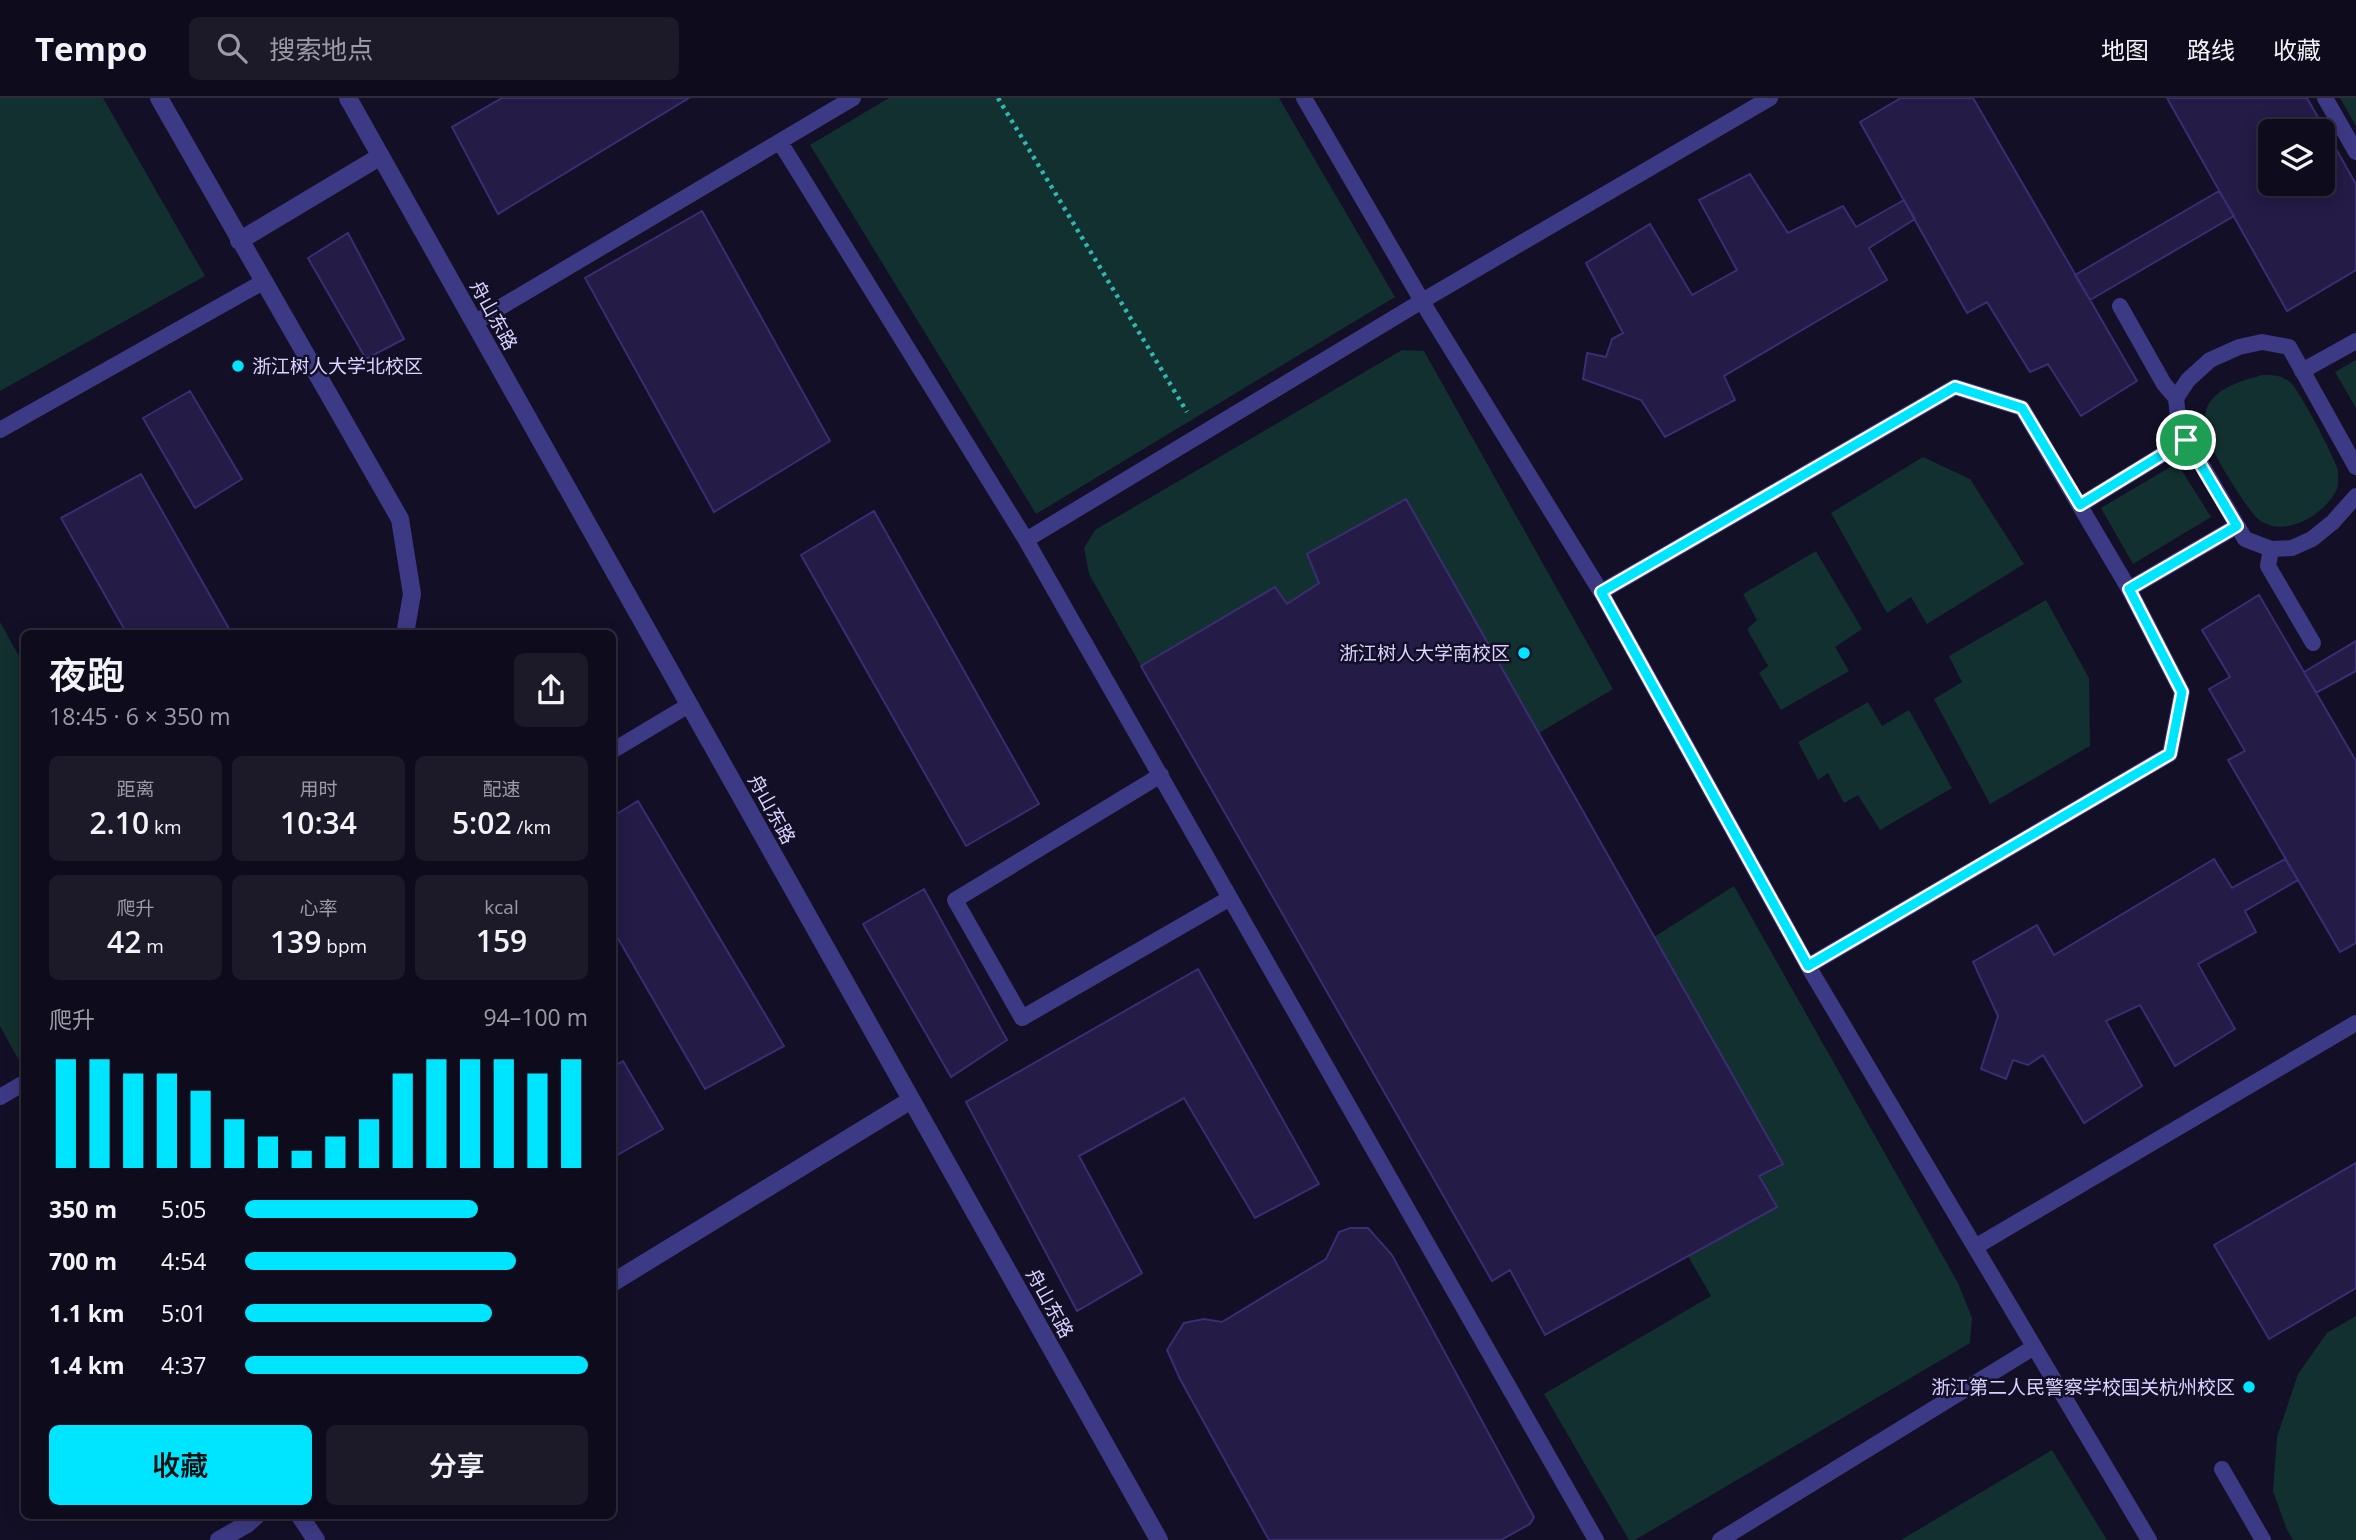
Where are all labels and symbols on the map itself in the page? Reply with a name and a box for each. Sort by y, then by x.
street label: 舟山东路 [464,275,524,355]
place label: 浙江树人大学北校区 [252,353,423,379]
marker: 浙江树人大学北校区 [230,358,246,374]
pin [2156,410,2216,470]
place label: 浙江树人大学南校区 [1339,640,1510,666]
marker: 浙江树人大学南校区 [1516,645,1532,661]
street label: 舟山东路 [742,769,802,849]
street label: 舟山东路 [1020,1263,1080,1343]
place label: 浙江第二人民警察学校国关杭州校区 [1931,1374,2235,1400]
marker: 浙江第二人民警察学校国关杭州校区 [2241,1379,2257,1395]

